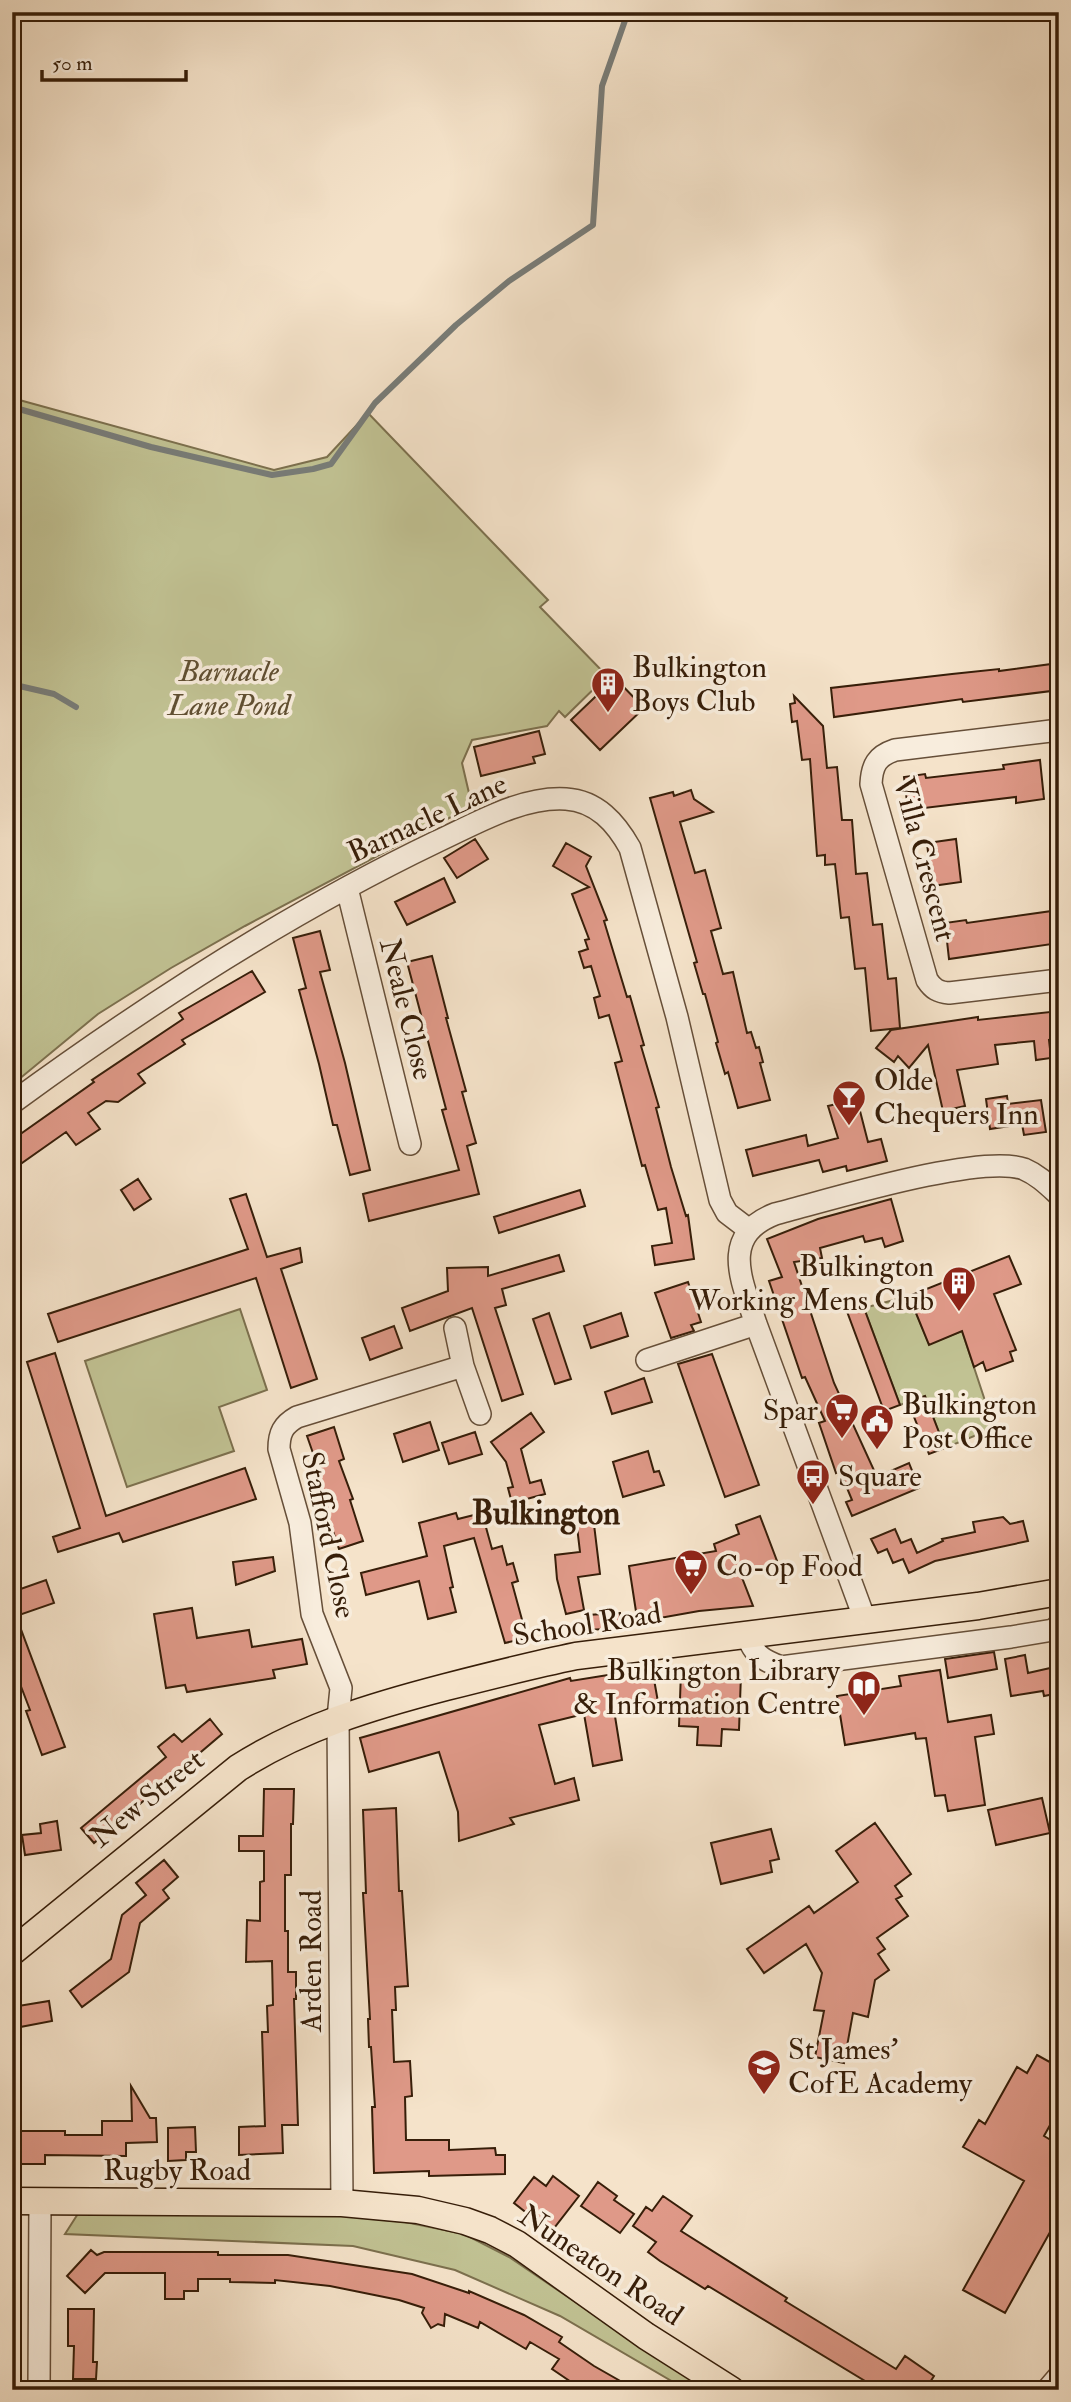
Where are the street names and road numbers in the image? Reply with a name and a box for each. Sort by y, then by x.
street label: Barnacle Lane [342,765,513,871]
street label: Villa Crescent [885,773,964,945]
street label: Neale Close [371,935,442,1084]
street label: Stafford Close [293,1449,364,1622]
street label: School Road [510,1594,664,1654]
street label: New Street [83,1741,212,1856]
street label: Arden Road [293,1890,330,2033]
street label: Rugby Road [103,2152,251,2189]
street label: Nuneaton Road [511,2197,690,2334]

